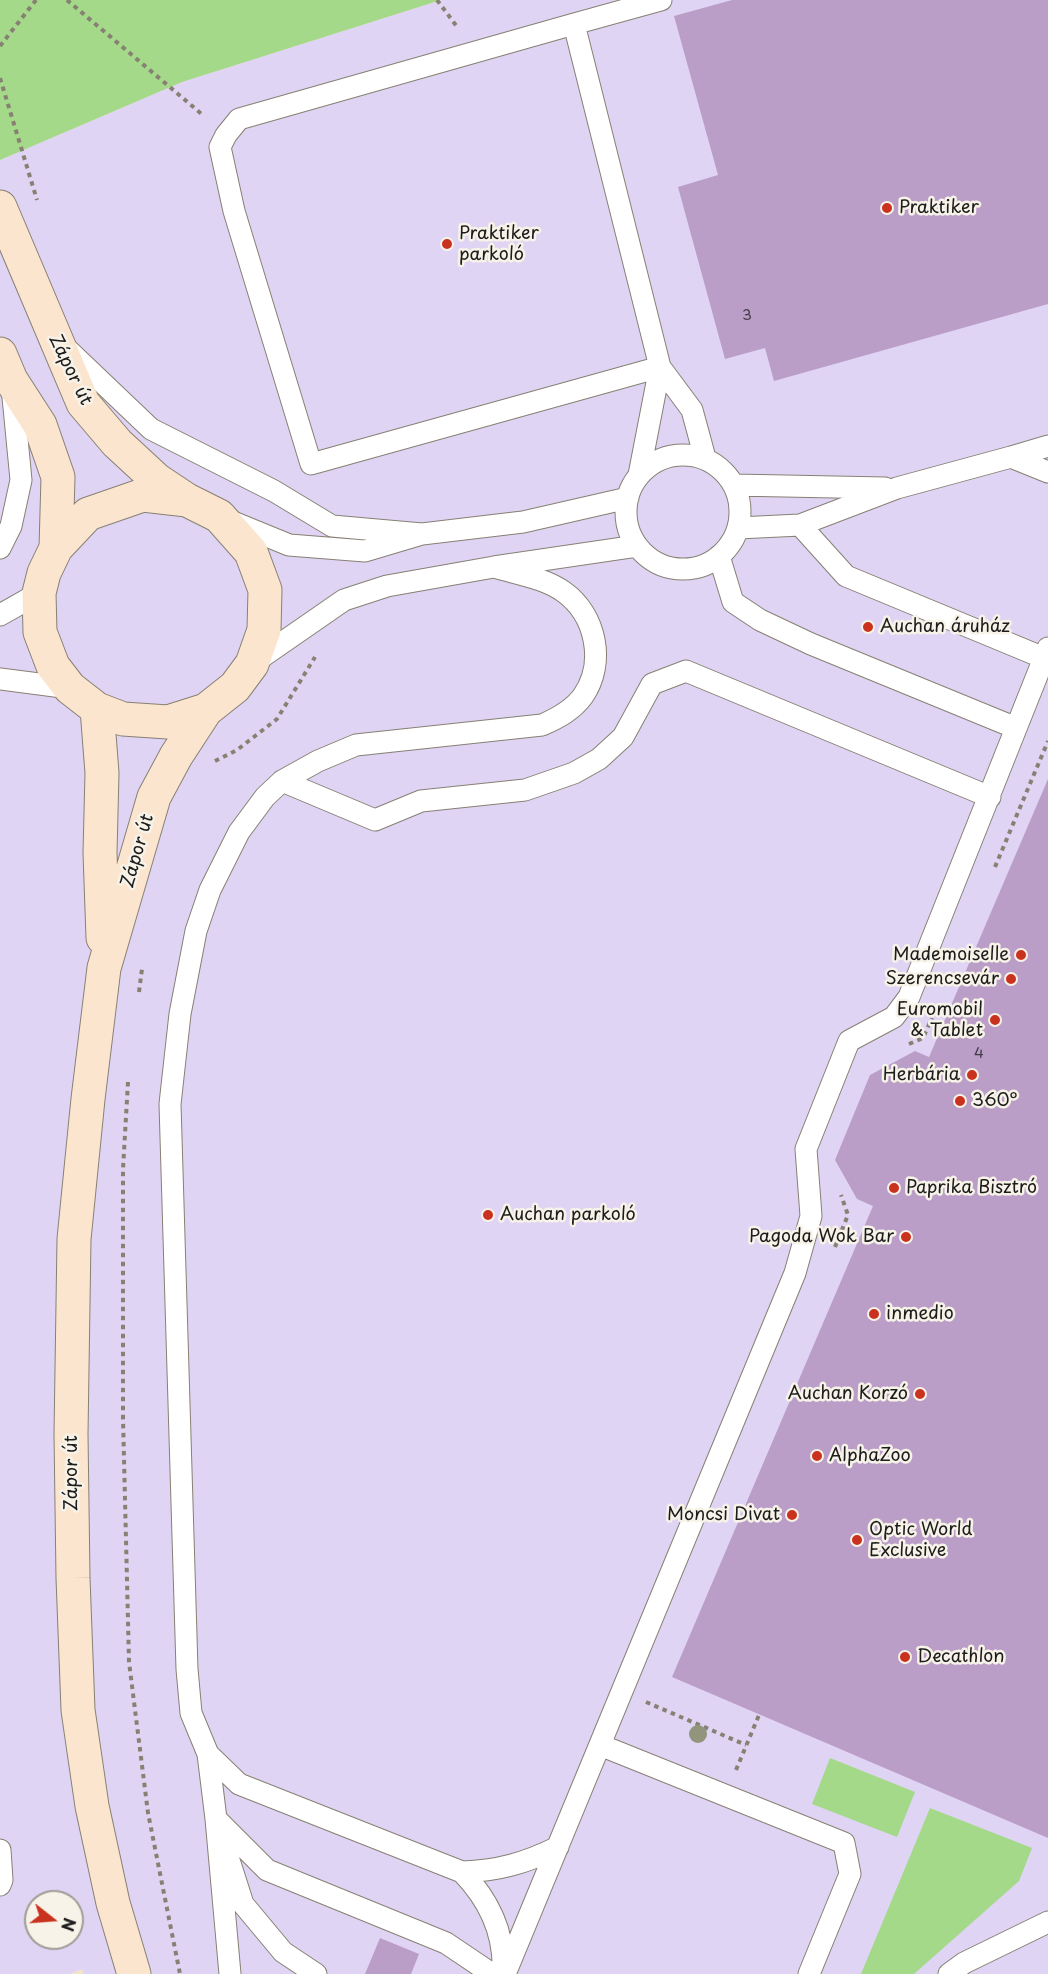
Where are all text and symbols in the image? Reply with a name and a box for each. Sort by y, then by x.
place label: Praktiker [899,197,979,219]
marker: Praktiker [880,201,894,215]
place label: Praktiker parkoló [459,223,539,266]
marker: Praktiker parkoló [440,237,454,251]
house number: 3 [742,307,752,325]
street label: Zápor út [44,331,96,409]
place label: Auchan áruház [880,616,1010,638]
marker: Auchan áruház [861,620,875,634]
street label: Zápor út [117,812,159,890]
place label: Mademoiselle [893,944,1009,966]
marker: Mademoiselle [1014,948,1028,962]
place label: Szerencsevár [886,968,999,990]
marker: Szerencsevár [1004,972,1018,986]
place label: Euromobil & Tablet [897,999,983,1042]
marker: Euromobil & Tablet [988,1013,1002,1027]
house number: 4 [974,1045,984,1063]
place label: Herbária [883,1064,960,1086]
marker: Herbária [965,1068,979,1082]
place label: 360° [972,1090,1017,1112]
marker: 360° [953,1094,967,1108]
place label: Paprika Bisztró [906,1177,1037,1199]
marker: Paprika Bisztró [887,1181,901,1195]
place label: Auchan parkoló [500,1204,636,1226]
marker: Auchan parkoló [481,1208,495,1222]
place label: Pagoda Wok Bar [749,1226,894,1248]
marker: Pagoda Wok Bar [899,1230,913,1244]
place label: inmedio [886,1303,954,1325]
marker: inmedio [867,1307,881,1321]
place label: Auchan Korzó [788,1383,908,1405]
marker: Auchan Korzó [913,1387,927,1401]
street label: Zápor út [61,1435,83,1511]
place label: AlphaZoo [829,1445,911,1467]
marker: AlphaZoo [810,1449,824,1463]
place label: Moncsi Divat [667,1504,780,1526]
marker: Moncsi Divat [785,1508,799,1522]
place label: Optic World Exclusive [869,1519,972,1562]
marker: Optic World Exclusive [850,1533,864,1547]
place label: Decathlon [917,1646,1005,1668]
marker: Decathlon [898,1650,912,1664]
north arrow [24,1890,84,1950]
text: N [56,1915,83,1934]

